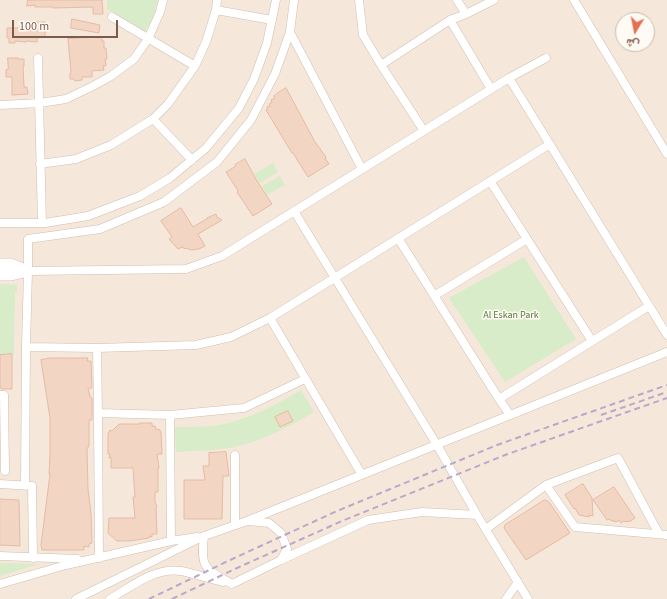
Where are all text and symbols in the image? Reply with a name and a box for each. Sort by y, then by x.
scale bar [14,12,120,38]
north arrow [615,12,655,52]
text: 100 m [19,18,49,35]
text: ش [625,35,641,52]
park label: Al Eskan Park [483,310,539,322]

